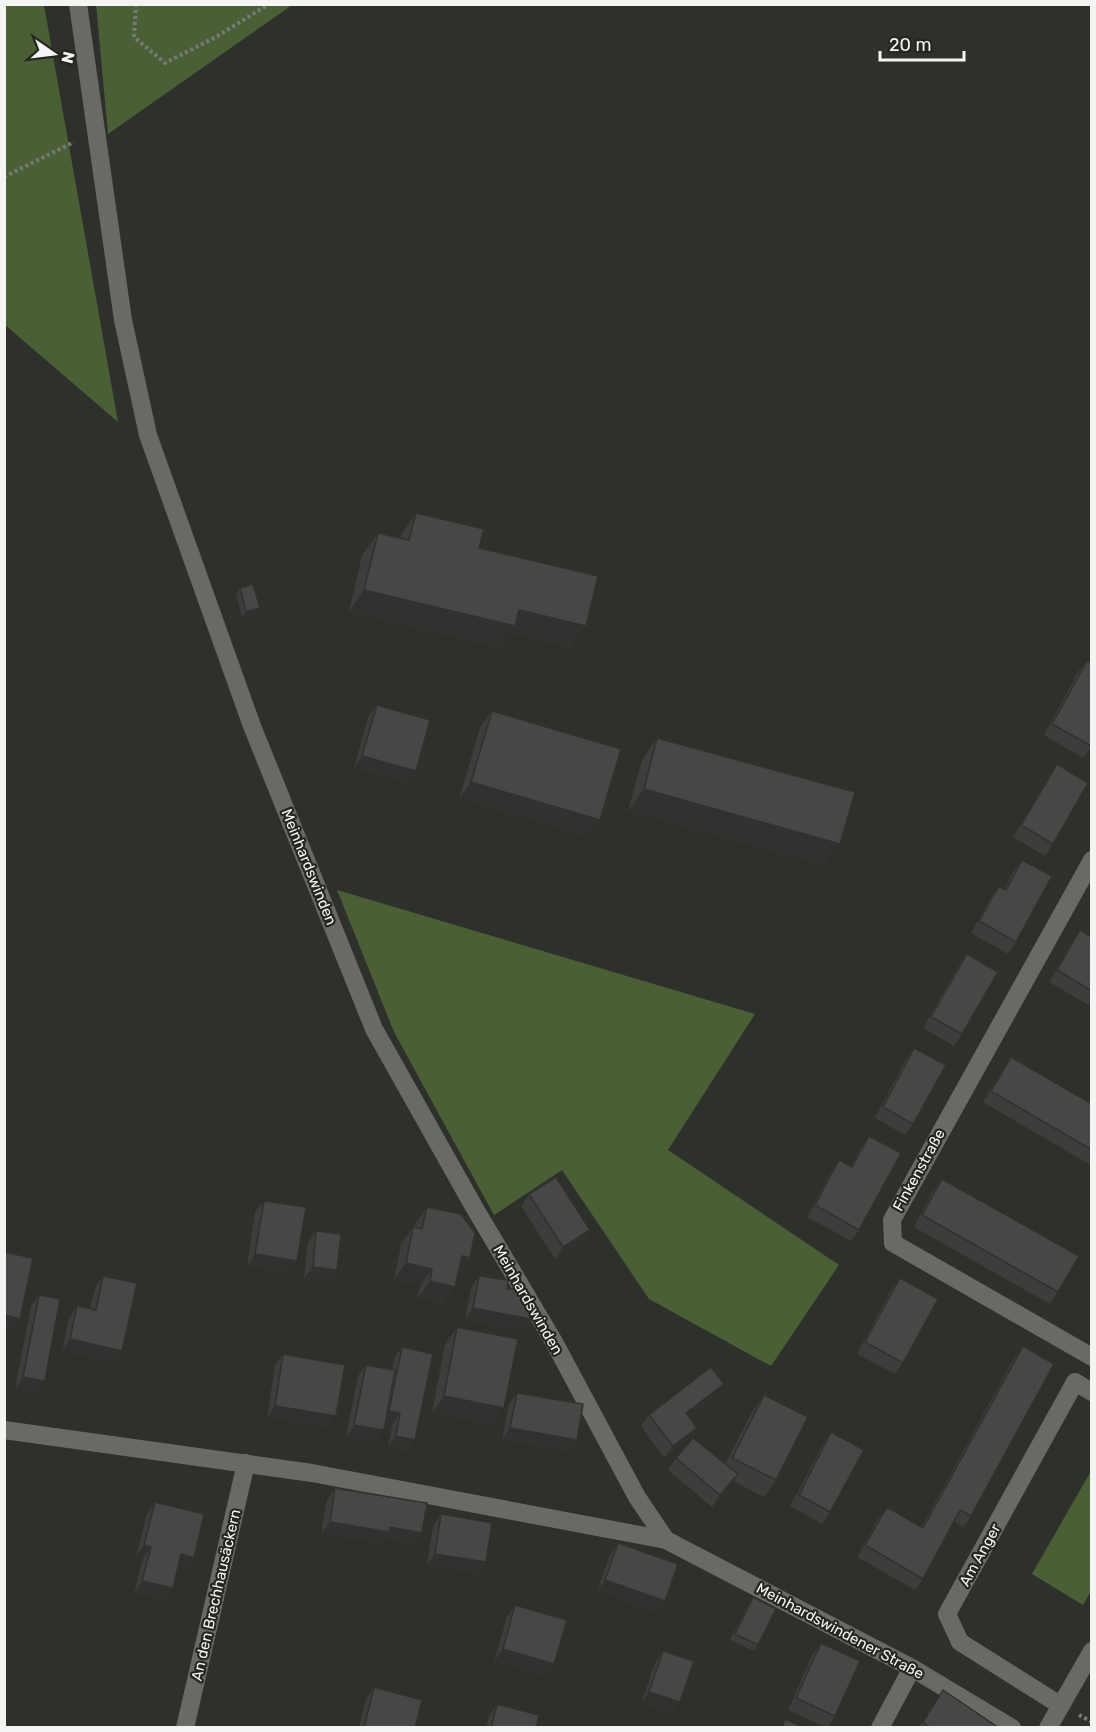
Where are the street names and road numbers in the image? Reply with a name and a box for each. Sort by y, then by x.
street label: Meinhardswinden [278,806,340,928]
street label: Finkenstraße [889,1126,949,1214]
street label: Meinhardswinden [489,1242,567,1358]
street label: An den Brechhausäckern [187,1507,245,1683]
street label: Am Anger [955,1520,1005,1589]
street label: Meinhardswindener Straße [753,1579,927,1683]

